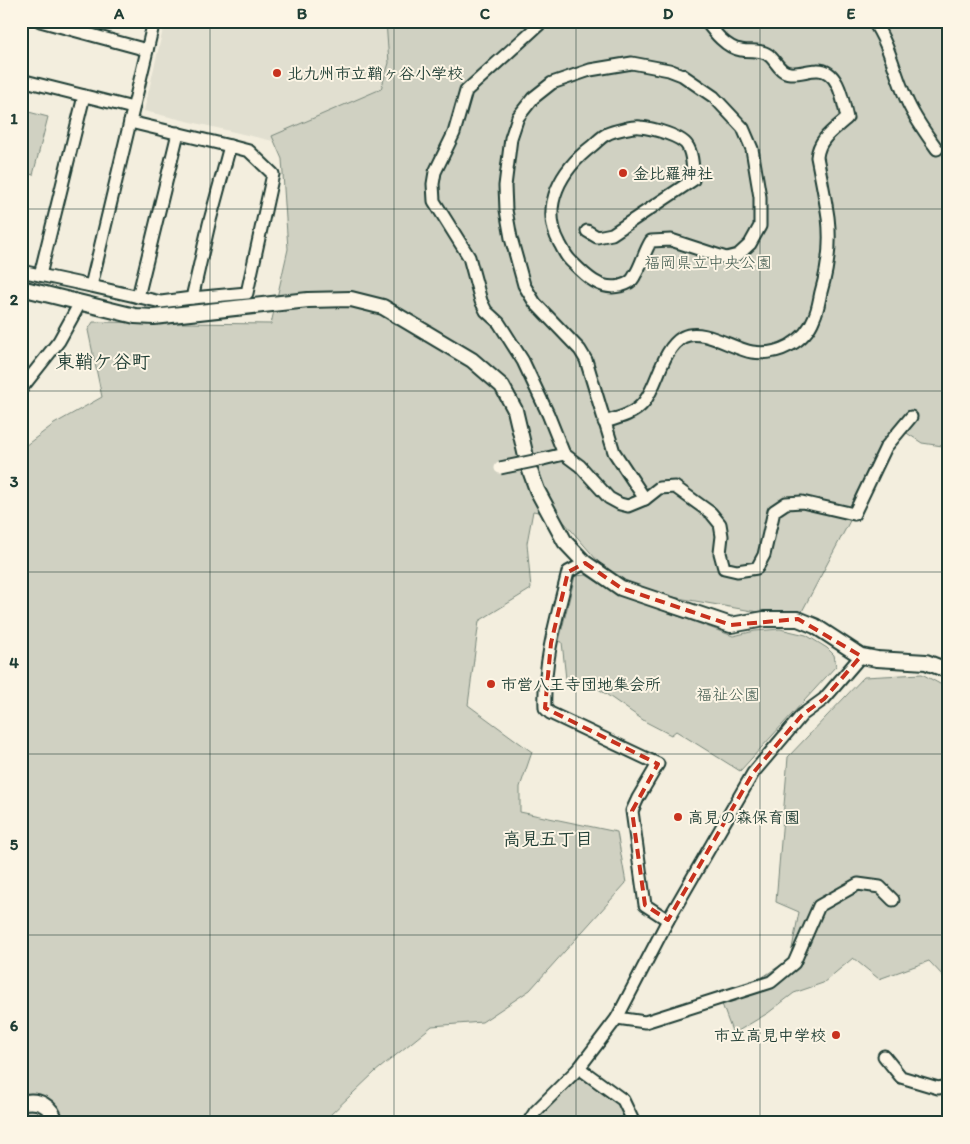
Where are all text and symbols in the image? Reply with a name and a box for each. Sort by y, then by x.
text: A [113,4,125,23]
text: B [297,4,308,23]
text: C [480,4,491,23]
text: D [663,4,674,23]
text: E [847,4,856,23]
place label: 北九州市立鞘ヶ谷小学校 [287,64,463,83]
marker: 北九州市立鞘ヶ谷小学校 [271,67,283,79]
text: 1 [10,109,18,128]
place label: 金比羅神社 [633,164,713,183]
marker: 金比羅神社 [617,167,629,179]
park label: 福岡県立中央公園 [644,253,772,272]
text: 2 [10,290,19,309]
district label: 東鞘ケ谷町 [55,350,151,373]
text: 3 [10,472,19,491]
text: 4 [9,653,19,672]
place label: 市営八王寺団地集会所 [501,675,661,694]
marker: 市営八王寺団地集会所 [485,678,497,690]
park label: 福祉公園 [696,685,760,704]
place label: 高見の森保育園 [688,808,800,827]
marker: 高見の森保育園 [672,811,684,823]
district label: 高見五丁目 [503,828,593,850]
text: 5 [10,835,19,854]
text: 6 [10,1016,19,1035]
place label: 市立高見中学校 [714,1026,826,1045]
marker: 市立高見中学校 [830,1029,842,1041]

